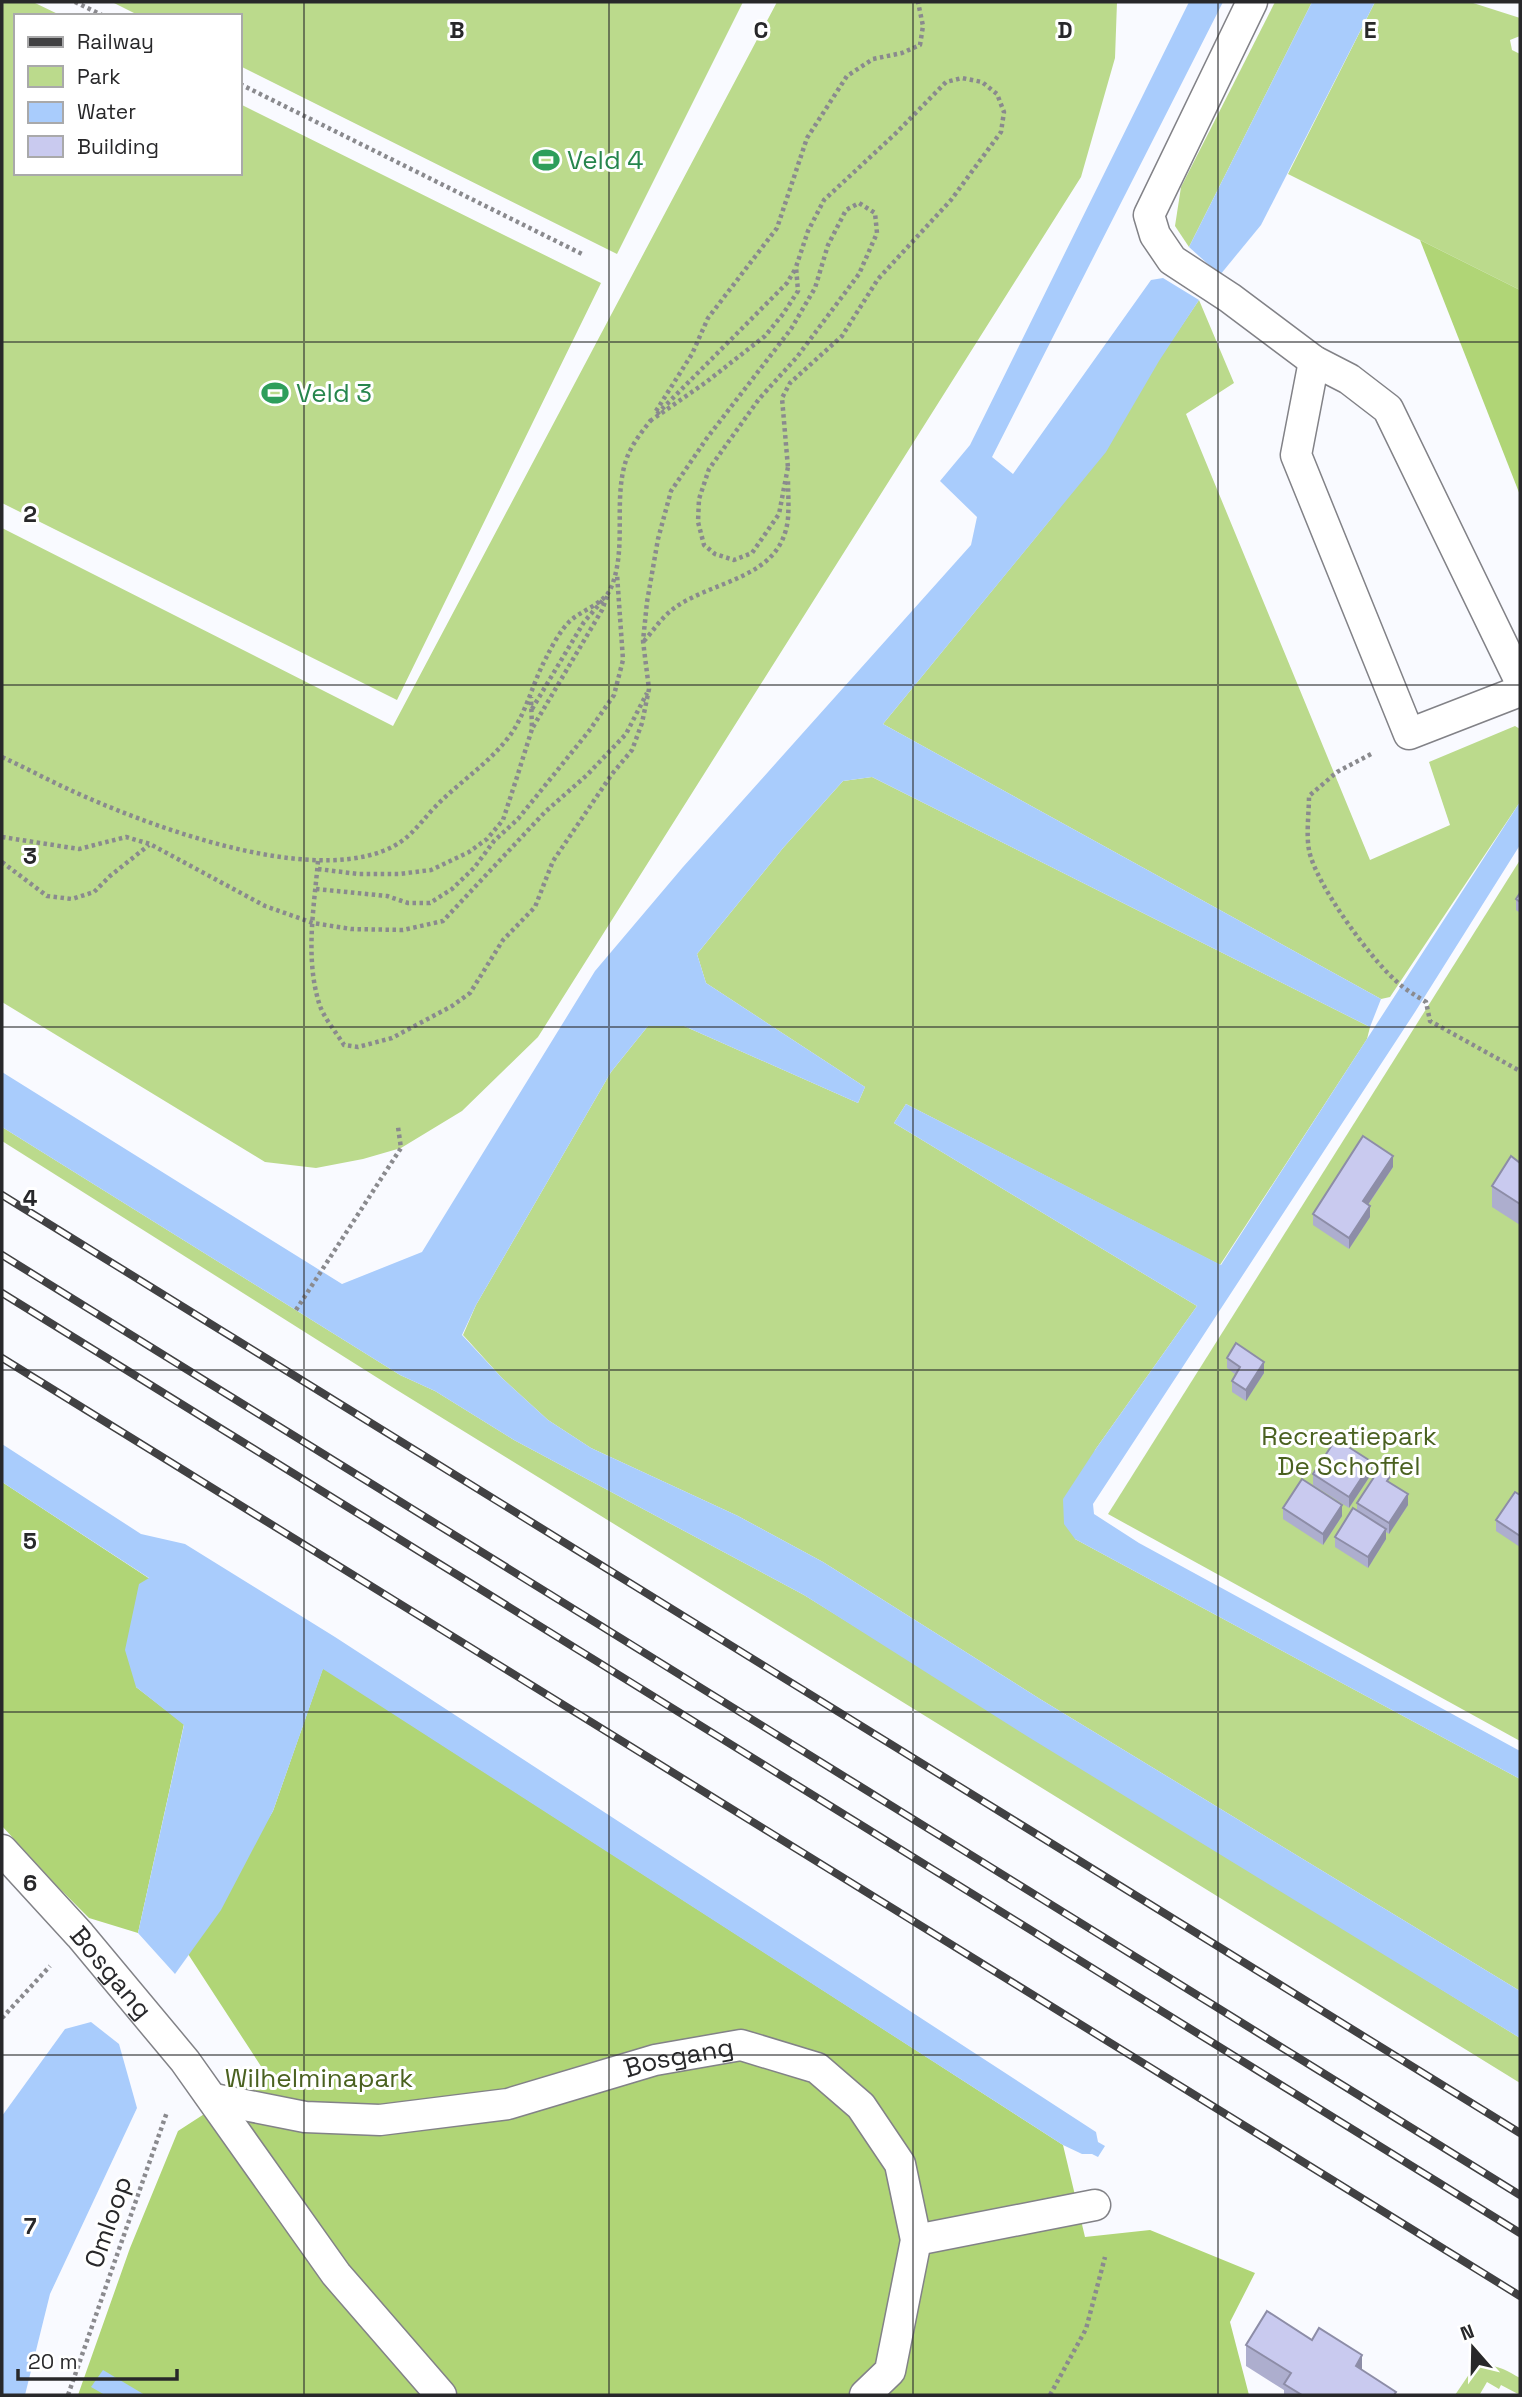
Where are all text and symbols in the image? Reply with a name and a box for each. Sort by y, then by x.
legend [14,14,242,175]
text: B [449,15,465,45]
text: C [754,15,768,45]
text: D [1057,15,1073,45]
text: E [1364,15,1376,45]
text: Railway [77,28,154,55]
text: Park [77,63,121,90]
text: Water [77,98,136,125]
text: Building [77,133,159,160]
place label: Veld 4 [567,143,644,177]
sports icon: Veld 4 [531,145,561,175]
place label: Veld 3 [296,376,372,410]
sports icon: Veld 3 [260,378,290,408]
text: 2 [23,499,37,529]
text: 3 [23,841,37,871]
text: 4 [23,1183,38,1213]
park label: Recreatiepark De Schoffel [1261,1419,1437,1483]
text: 5 [23,1526,37,1556]
text: 6 [23,1868,37,1898]
street label: Bosgang [62,1919,160,2026]
street label: Bosgang [620,2030,736,2085]
park label: Wilhelminapark [225,2061,413,2095]
street label: Omloop [76,2172,140,2272]
text: 7 [24,2211,37,2241]
north arrow [1438,2313,1508,2383]
text: N [1457,2319,1478,2346]
scale bar [18,2338,177,2382]
text: 20 m [28,2348,78,2375]

